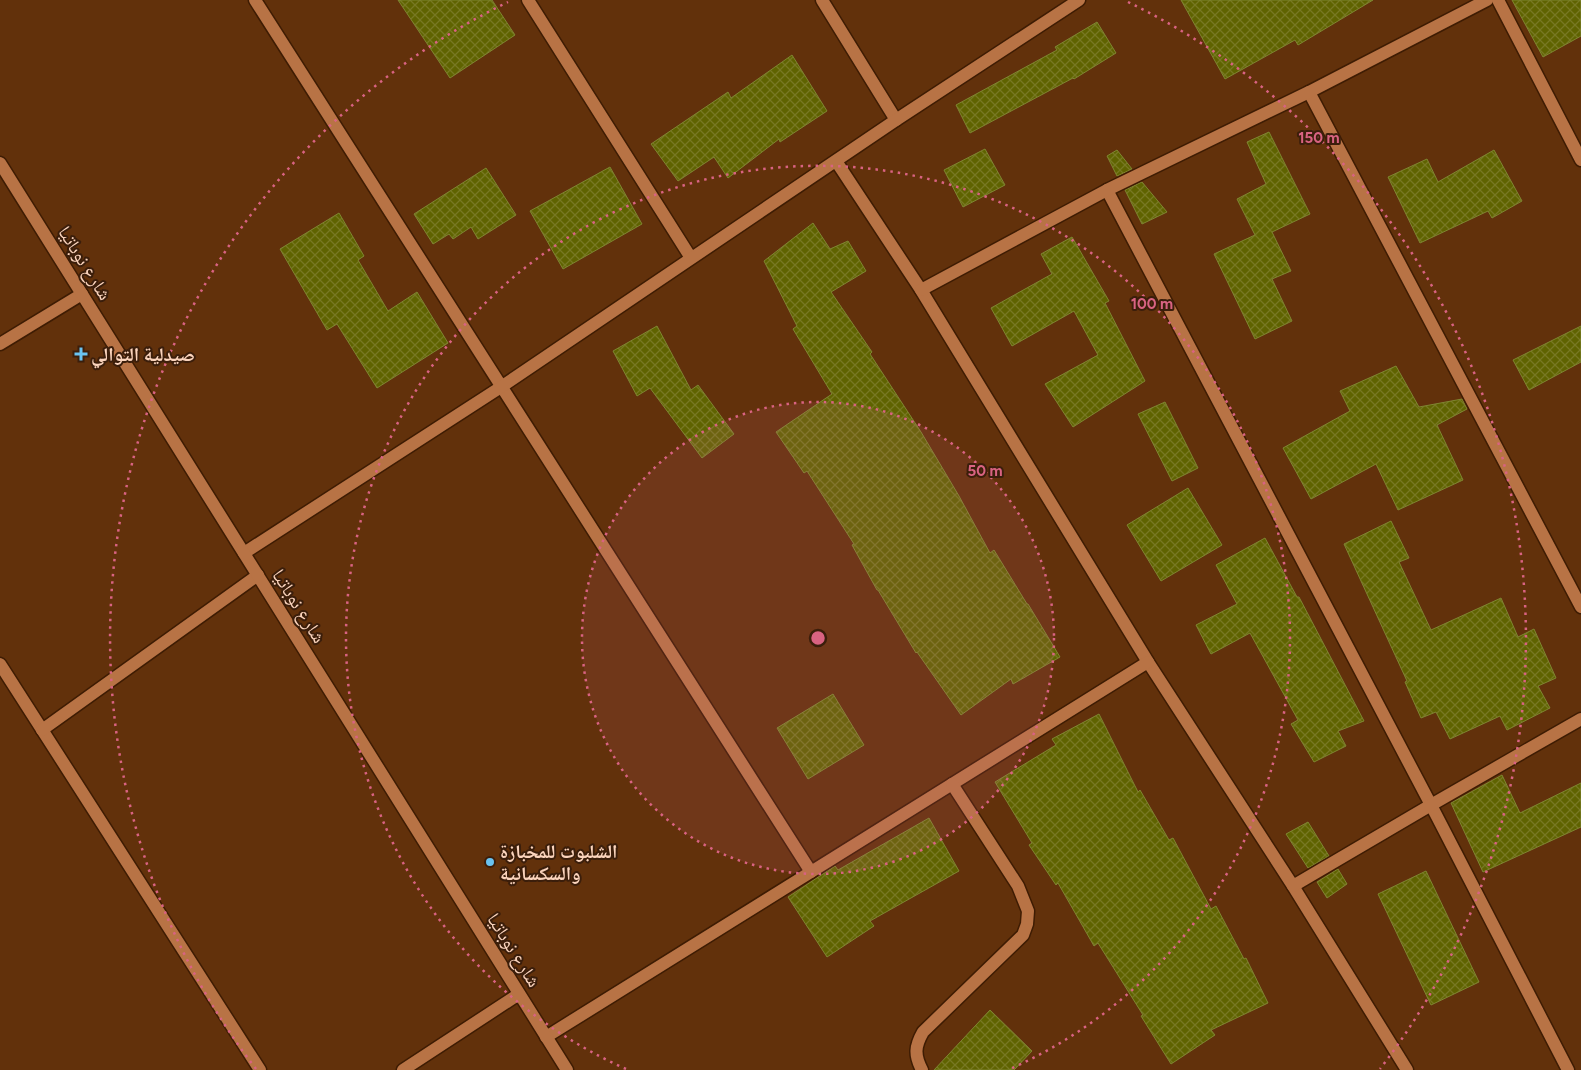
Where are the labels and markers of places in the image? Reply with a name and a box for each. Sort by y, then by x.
place label: صيدلية التوالي [91,343,195,369]
marker: صيدلية التوالي [75,348,87,360]
centre of rings [809,629,827,647]
place label: الشلبوت للمخبازة والسكسانية [500,840,617,885]
marker: الشلبوت للمخبازة والسكسانية [484,856,496,868]

